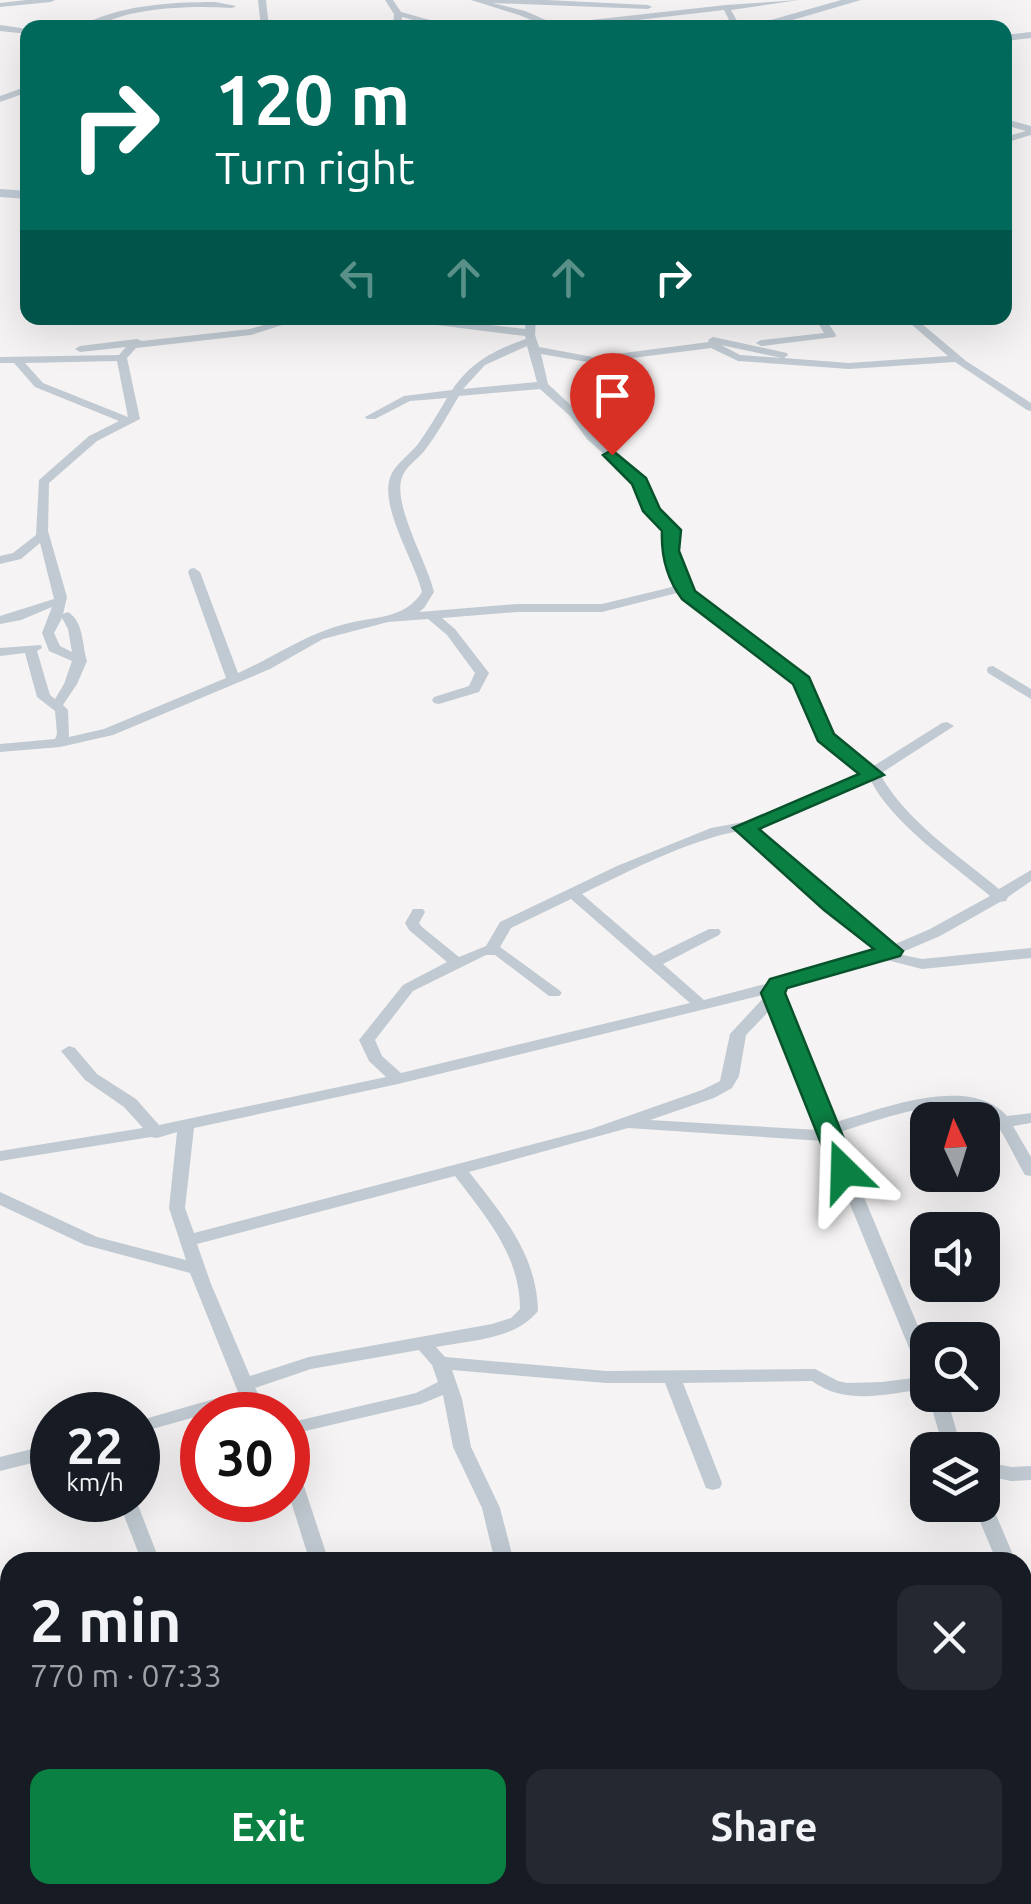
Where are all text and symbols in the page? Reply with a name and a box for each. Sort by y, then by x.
icon: right [50,60,180,190]
text: 120 m [215,60,410,138]
text: Turn right [215,142,415,193]
icon: left [331,250,386,305]
icon: ahead [436,250,491,305]
icon: ahead [541,250,596,305]
icon: right [646,250,701,305]
pin [570,353,655,456]
icon: arrive [585,368,640,423]
north arrow [910,1102,1000,1192]
map controls [910,1102,1000,1522]
position arrow [792,1119,896,1223]
button: sound [910,1212,1000,1302]
button: search [910,1322,1000,1412]
speed limit sign: 30 [180,1392,310,1522]
text: 22 [67,1417,123,1473]
button: layers [910,1432,1000,1522]
text: km/h [66,1468,124,1496]
button: close [897,1585,1002,1690]
text: 2 min [30,1586,182,1653]
text: 770 m · 07:33 [30,1657,222,1693]
button: Exit [30,1769,506,1884]
button: Share [526,1769,1002,1884]

